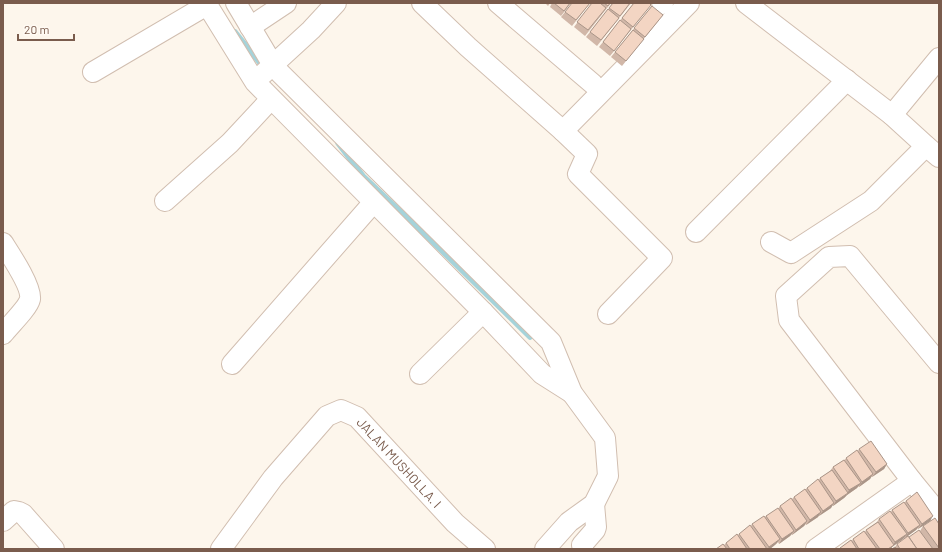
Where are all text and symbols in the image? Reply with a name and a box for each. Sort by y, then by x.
scale bar [18,16,74,42]
text: 20 m [24,22,50,36]
street label: JALAN MUSHOLLA. I [353,414,445,511]

